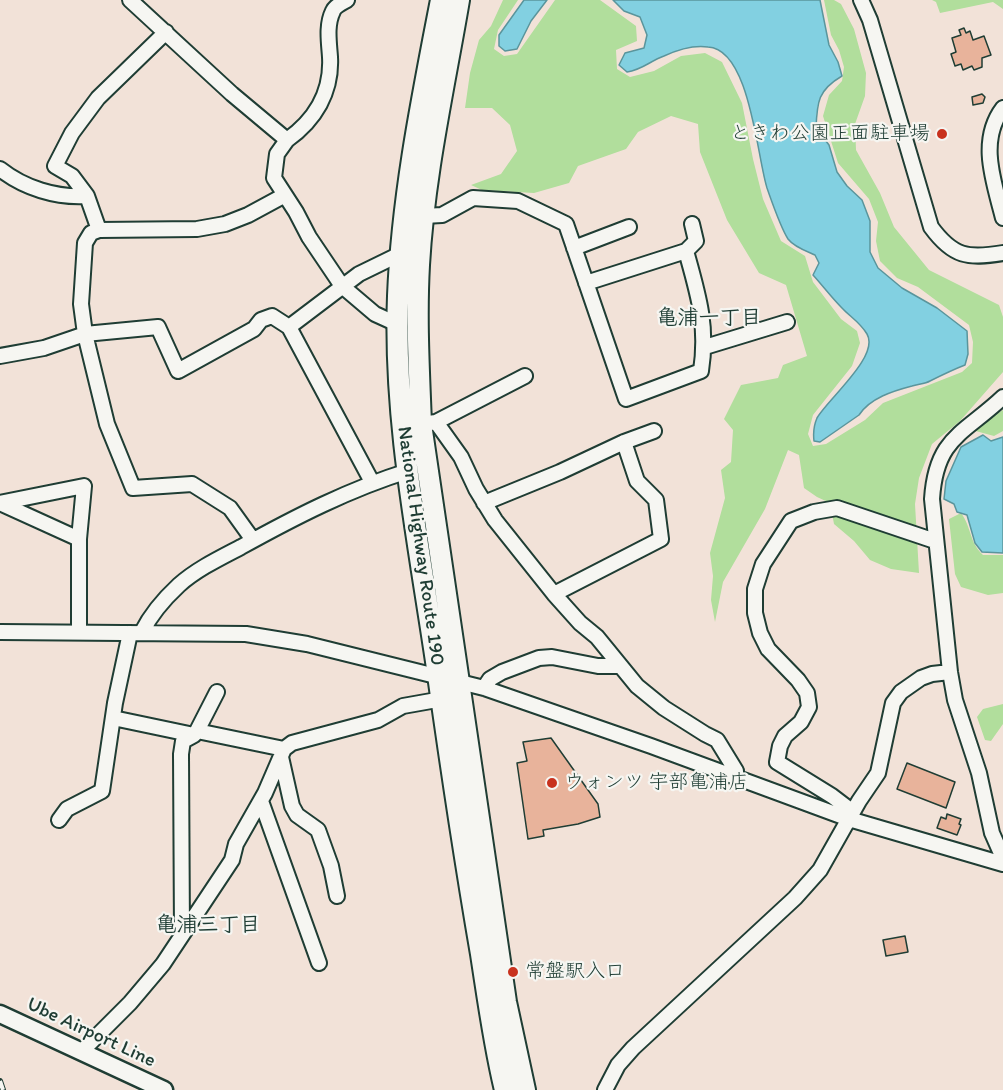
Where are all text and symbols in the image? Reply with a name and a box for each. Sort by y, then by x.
place label: ときわ公園正面駐車場 [730,122,930,146]
marker: ときわ公園正面駐車場 [935,127,949,141]
district label: 亀浦一丁目 [657,306,761,332]
street label: National Highway Route 190 [391,425,449,667]
place label: ウォンツ 宇部亀浦店 [564,771,748,795]
marker: ウォンツ 宇部亀浦店 [545,776,559,790]
district label: 亀浦三丁目 [156,913,260,939]
place label: 常盤駅入口 [525,960,625,984]
marker: 常盤駅入口 [506,965,520,979]
street label: Ube Airport Line [23,993,159,1073]

